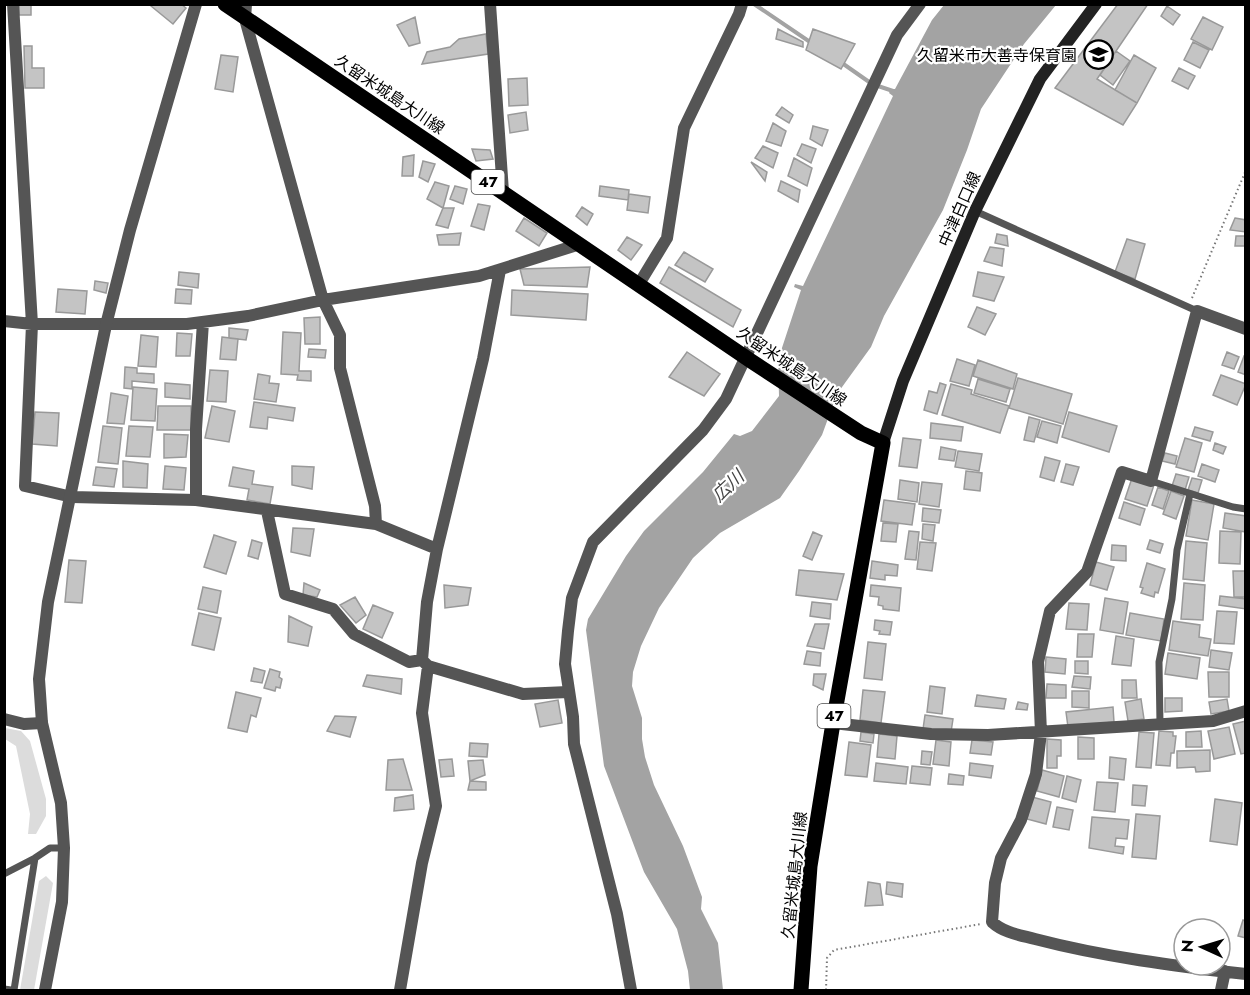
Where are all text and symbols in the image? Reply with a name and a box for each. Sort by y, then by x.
school or university icon: 久留米市大善寺保育園 [1082,39,1114,71]
place label: 久留米市大善寺保育園 [917,44,1077,67]
street label: 久留米城島大川線 [330,49,449,140]
street label: 中津白口線 [933,168,986,250]
road number: 47 [472,170,504,194]
street label: 久留米城島大川線 [732,321,851,412]
water label: 広川 [706,463,751,508]
road number: 47 [818,704,850,728]
street label: 久留米城島大川線 [776,810,813,940]
north arrow [1172,917,1232,977]
text: N [1176,939,1199,953]

